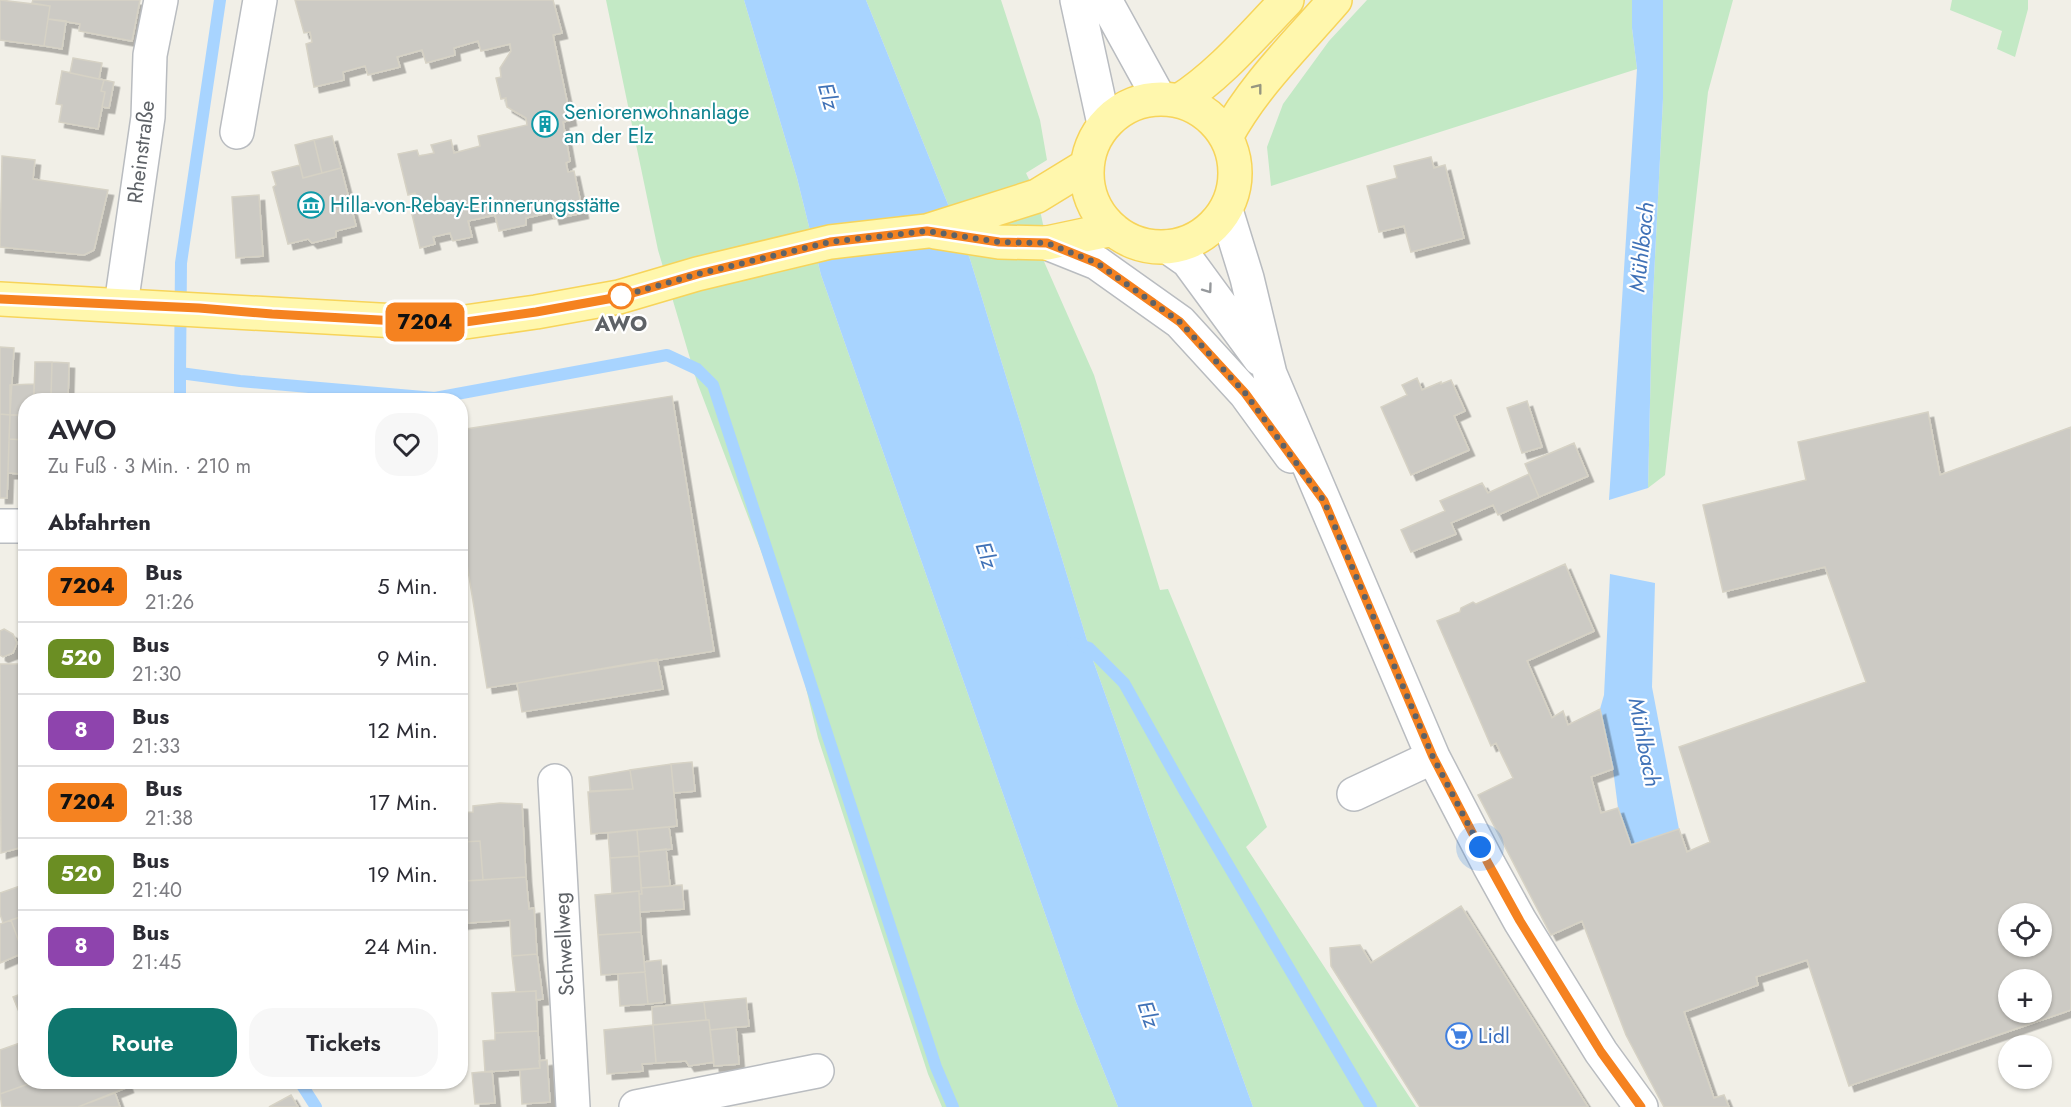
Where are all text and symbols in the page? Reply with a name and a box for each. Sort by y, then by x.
water label: Elz [810,79,848,114]
one-way arrow [1250,84,1261,95]
place label: Seniorenwohnanlage an der Elz [564,97,749,151]
street label: Rheinstraße [120,99,162,205]
building icon: Seniorenwohnanlage an der Elz [530,109,560,139]
museum icon: Hilla-von-Rebay-Erinnerungsstätte [296,190,326,220]
place label: Hilla-von-Rebay-Erinnerungsstätte [330,190,620,220]
water label: Mühlbach [1620,200,1662,294]
one-way arrow [1201,282,1212,293]
marker: AWO [608,283,634,309]
line badge: 7204 [383,302,467,342]
text: 7204 [398,307,453,337]
place label: AWO [594,309,647,339]
text: AWO [48,409,117,450]
button: heart [375,413,438,476]
text: Zu Fuß · 3 Min. · 210 m [48,452,251,481]
text: Abfahrten [48,506,151,538]
water label: Elz [968,537,1007,574]
text: Bus [145,556,182,588]
text: 5 Min. [377,570,438,602]
text: 7204 [60,571,115,601]
text: 21:26 [145,588,194,617]
text: Bus [132,628,169,660]
text: 9 Min. [377,642,438,674]
text: 520 [60,643,102,673]
text: 21:30 [132,660,181,689]
water label: Mühlbach [1621,695,1669,789]
text: Bus [132,700,169,732]
text: 12 Min. [367,714,438,746]
text: 8 [74,715,88,745]
text: 21:33 [132,732,180,761]
text: Bus [145,772,182,804]
text: 17 Min. [368,786,438,818]
text: 7204 [60,787,115,817]
text: 21:38 [145,804,193,833]
your location [1465,832,1495,862]
text: Bus [132,844,169,876]
text: 19 Min. [367,858,438,890]
text: 520 [60,859,102,889]
text: 21:40 [132,876,182,905]
street label: Schwellweg [546,891,582,997]
map controls [1998,903,2052,1089]
button: locate [1998,903,2052,957]
text: Bus [132,916,169,948]
text: 24 Min. [364,930,438,962]
text: 8 [74,931,88,961]
text: 21:45 [132,948,181,977]
button: + [1998,969,2052,1023]
water label: Elz [1130,996,1169,1033]
button: Route [48,1008,237,1077]
button: Tickets [249,1008,438,1077]
supermarket icon: Lidl [1444,1021,1474,1051]
place label: Lidl [1478,1021,1510,1051]
button: − [1998,1035,2052,1089]

